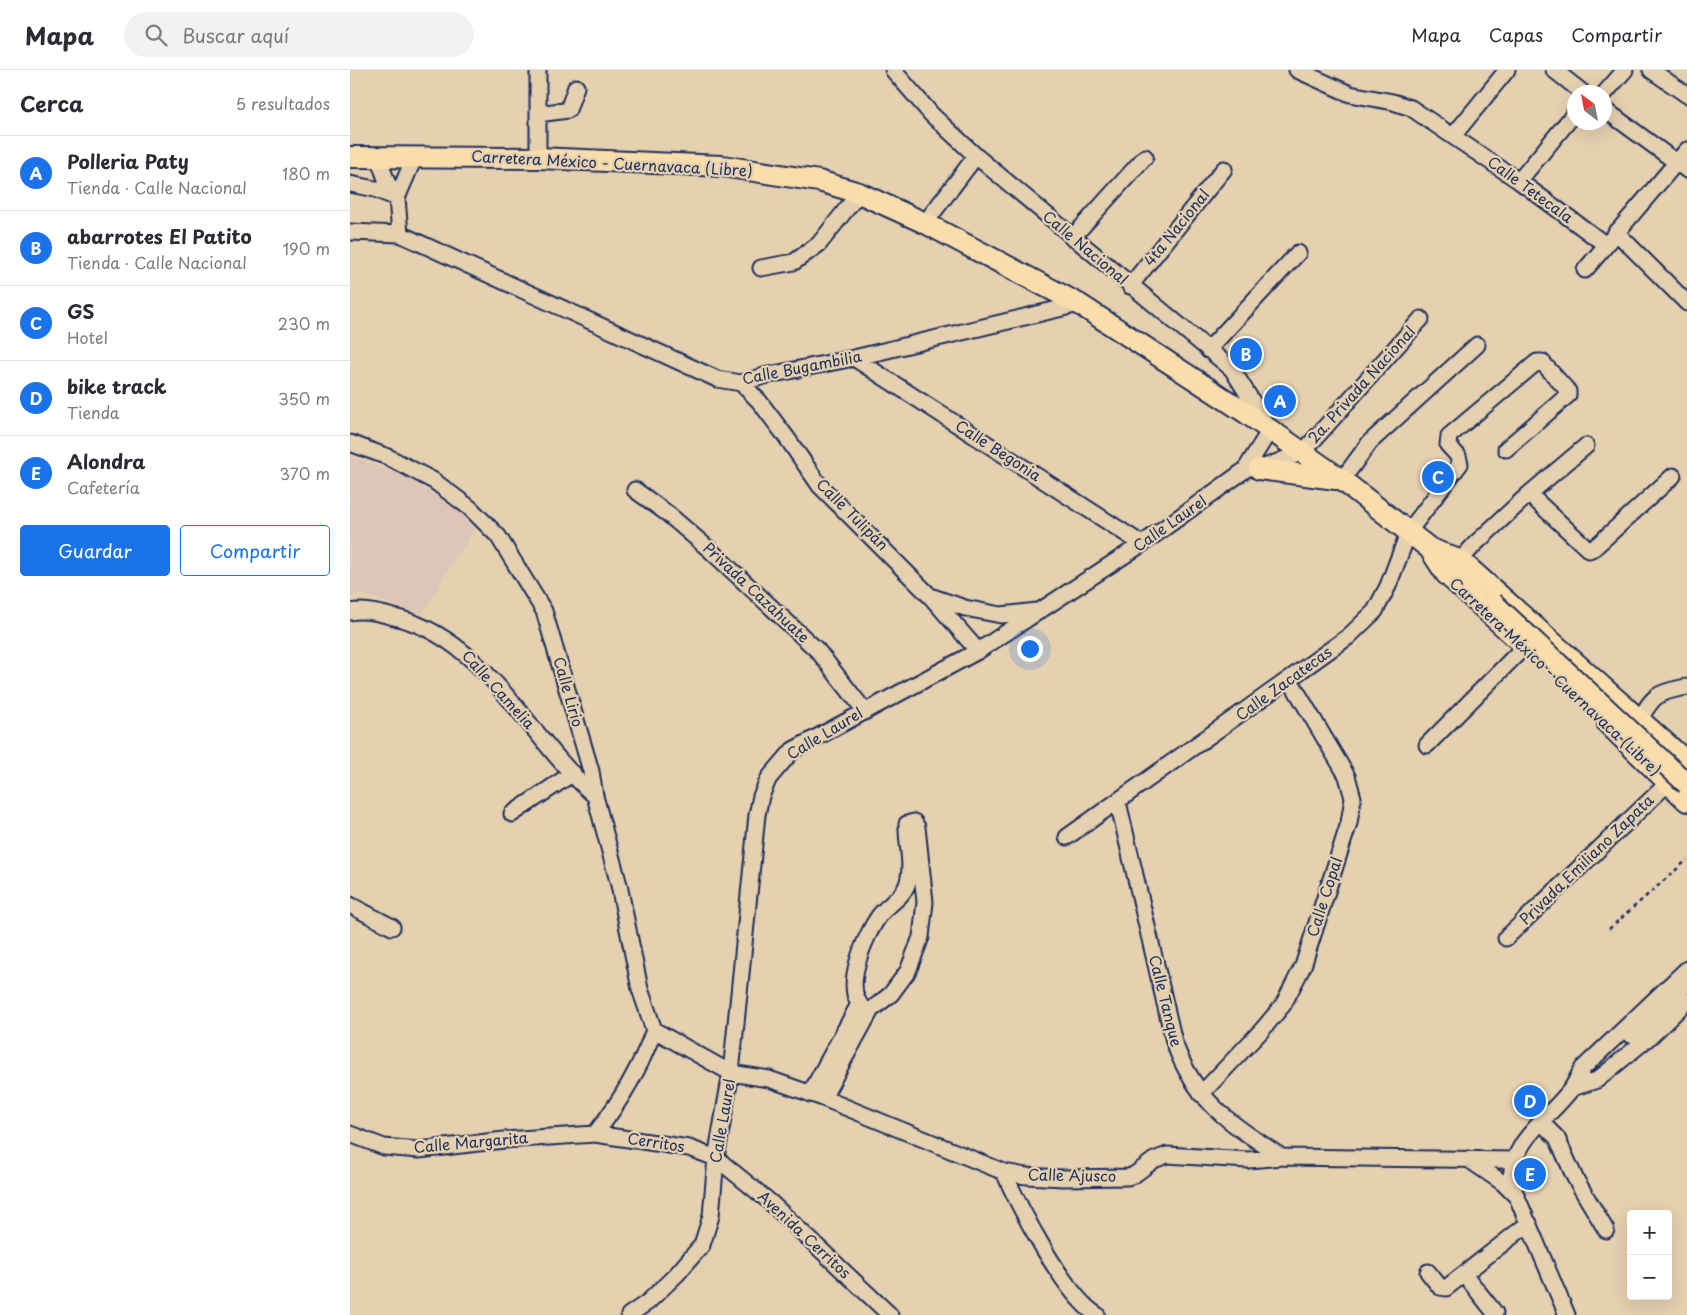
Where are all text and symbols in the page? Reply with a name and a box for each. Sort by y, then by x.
search box [124,12,474,57]
text: Mapa [25,17,94,53]
icon: search [142,21,170,49]
text: Buscar aquí [182,21,289,49]
text: Mapa [1411,21,1461,48]
text: Capas [1489,21,1543,48]
text: Compartir [1571,21,1662,48]
north arrow [1567,85,1612,130]
text: Cerca [20,87,84,119]
text: 5 resultados [236,91,330,115]
street label: Carretera México - Cuernavaca (Libre) [471,144,753,181]
text: Polleria Paty [67,147,189,175]
street label: Calle Tetecala [1483,150,1579,228]
text: A [30,161,42,185]
text: 180 m [282,161,330,185]
text: Tienda · Calle Nacional [67,175,247,199]
street label: 4ta Nacional [1137,183,1214,271]
street label: Calle Nacional [1038,204,1134,289]
text: abarrotes El Patito [67,222,252,250]
text: B [31,236,41,260]
text: 190 m [282,236,330,260]
text: Tienda · Calle Nacional [67,250,247,274]
text: GS [67,297,94,325]
text: C [30,311,42,335]
text: 230 m [278,311,330,335]
street label: 2a. Privada Nacional [1302,320,1420,448]
text: Hotel [67,325,108,349]
pin: B [1230,335,1262,373]
street label: Calle Bugambilia [740,344,864,389]
text: bike track [67,372,166,400]
pin: A [1264,382,1296,420]
text: D [30,386,42,410]
text: 350 m [278,386,330,410]
text: Tienda [67,400,120,424]
street label: Calle Begonia [951,413,1047,487]
text: Alondra [67,447,146,475]
pin: C [1422,458,1454,496]
text: E [31,461,41,485]
text: 370 m [280,461,330,485]
street label: Calle Tulipán [812,473,894,555]
text: Cafetería [67,475,140,499]
street label: Calle Laurel [1128,489,1211,557]
button: Guardar [20,525,170,576]
button: Compartir [180,525,330,576]
street label: Privada Cazahuate [699,536,815,648]
street label: Carretera México - Cuernavaca (Libre) [1445,571,1667,780]
your location [1017,636,1043,662]
street label: Calle Zacatecas [1230,640,1336,726]
street label: Calle Camelia [457,644,542,734]
street label: Calle Lirio [548,654,590,729]
street label: Calle Laurel [782,701,867,764]
street label: Privada Emiliano Zapata [1514,788,1659,929]
street label: Calle Copal [1300,854,1347,939]
street label: Calle Tanque [1144,953,1189,1049]
street label: Calle Laurel [703,1077,740,1165]
pin: D [1514,1082,1546,1120]
street label: Calle Margarita [413,1125,530,1158]
street label: Cerritos [626,1126,687,1157]
pin: E [1514,1155,1546,1193]
street label: Calle Ajusco [1028,1162,1116,1187]
street label: Avenida Cerritos [753,1185,857,1283]
map controls [1627,1210,1672,1300]
button: + [1627,1210,1672,1255]
button: − [1627,1255,1672,1300]

